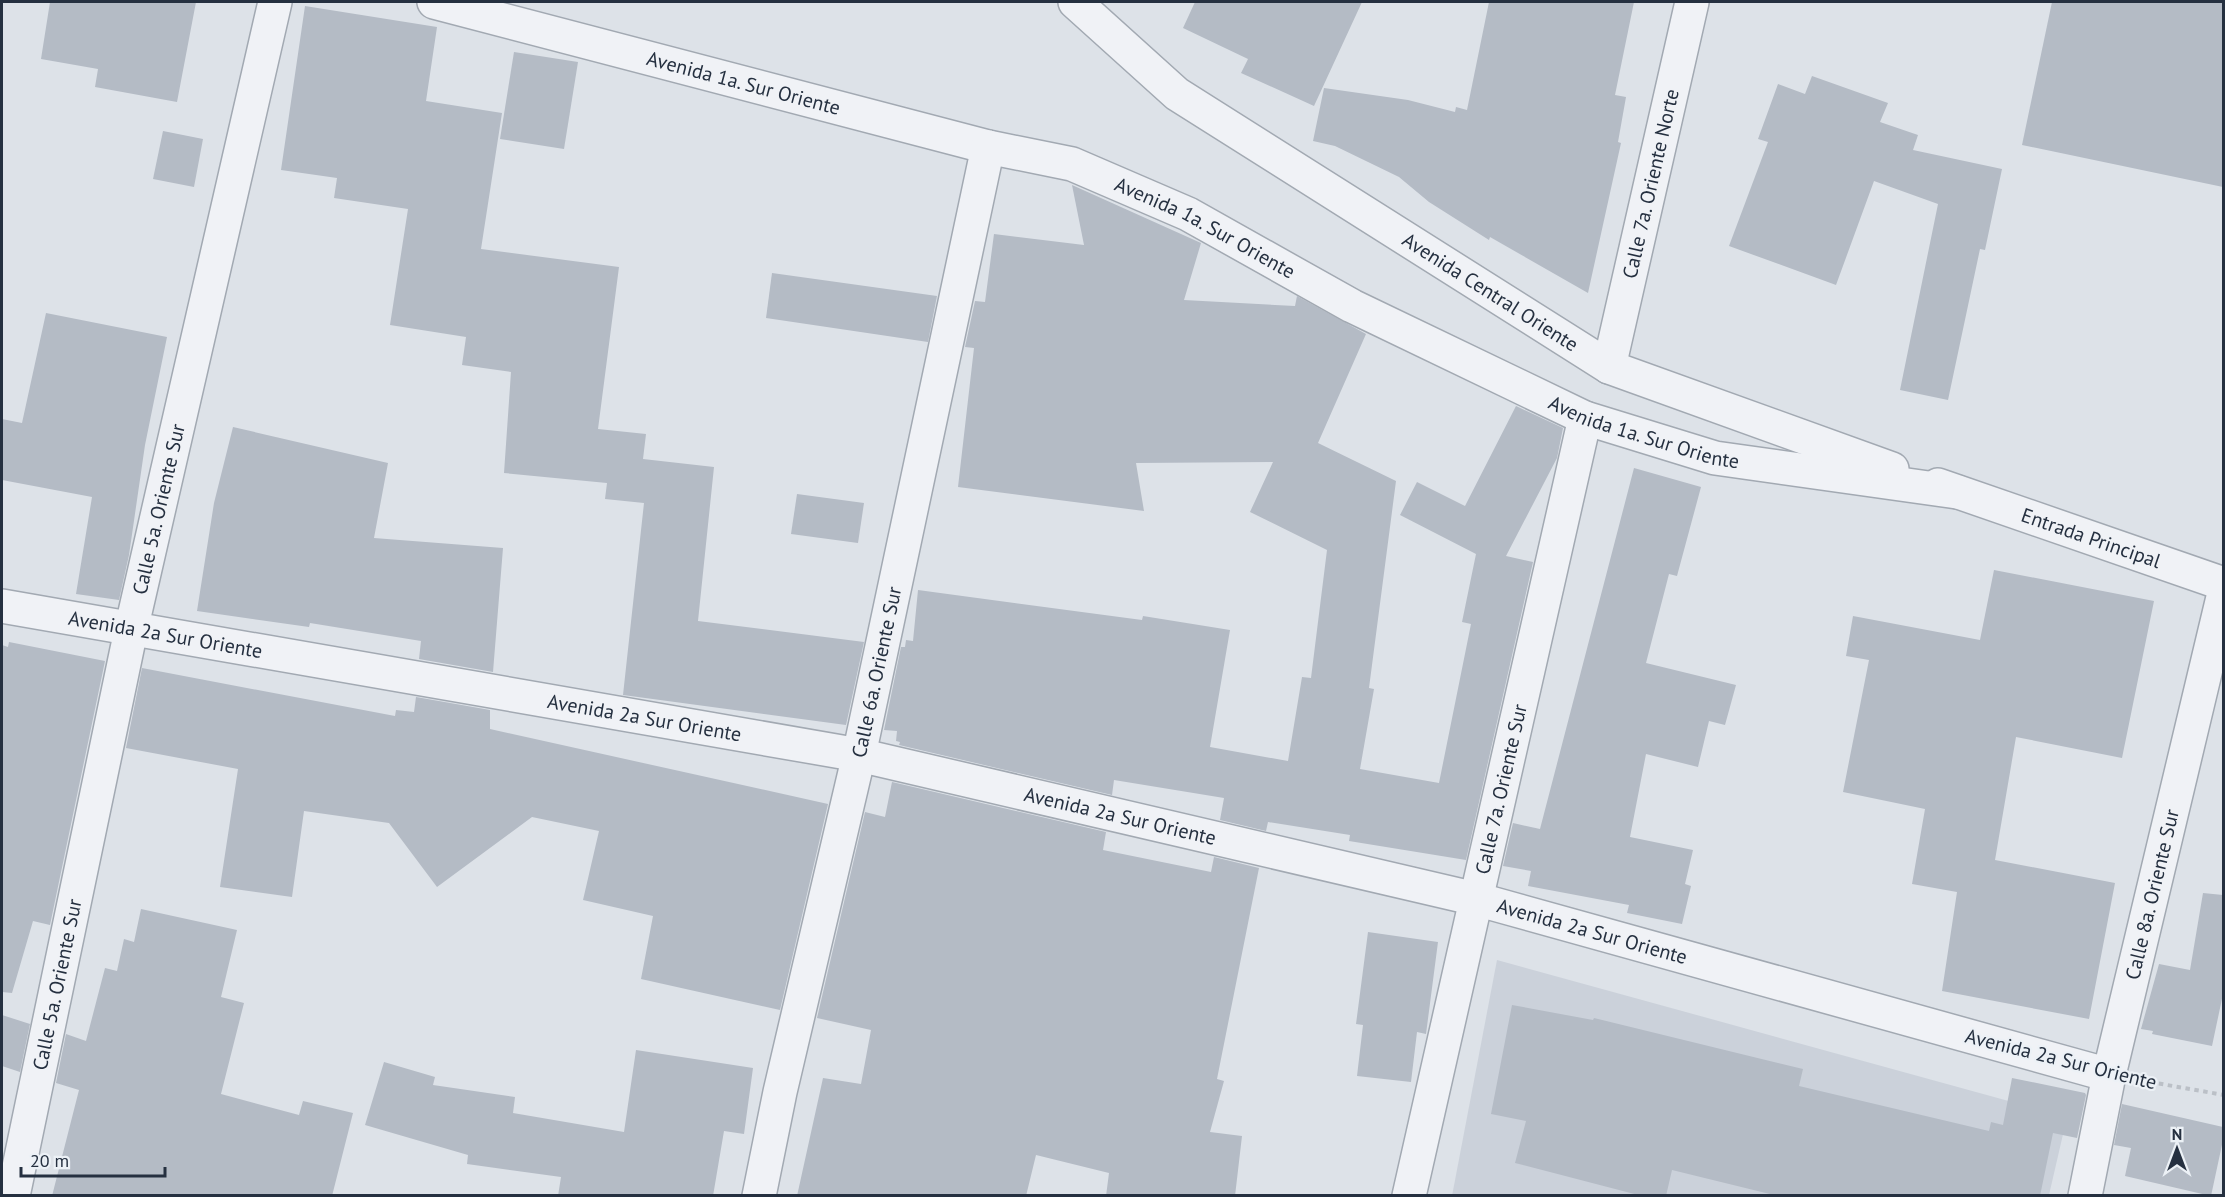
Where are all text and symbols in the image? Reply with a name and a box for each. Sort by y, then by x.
street label: Avenida 1a. Sur Oriente [644,45,843,121]
street label: Calle 7a. Oriente Norte [1617,86,1685,281]
street label: Avenida 1a. Sur Oriente [1111,171,1300,284]
street label: Avenida Central Oriente [1397,227,1583,357]
street label: Avenida 1a. Sur Oriente [1544,389,1741,474]
street label: Calle 5a. Oriente Sur [127,421,191,597]
street label: Entrada Principal [2018,502,2164,574]
street label: Calle 6a. Oriente Sur [846,584,907,760]
street label: Avenida 2a Sur Oriente [67,605,265,664]
street label: Avenida 2a Sur Oriente [545,688,743,747]
street label: Calle 7a. Oriente Sur [1469,702,1533,877]
street label: Avenida 2a Sur Oriente [1022,781,1219,851]
street label: Calle 8a. Oriente Sur [2119,806,2185,982]
street label: Avenida 2a Sur Oriente [1494,892,1690,970]
street label: Calle 5a. Oriente Sur [27,896,88,1073]
street label: Avenida 2a Sur Oriente [1963,1023,2159,1095]
north arrow [2147,1119,2207,1179]
text: N [2172,1124,2182,1144]
scale bar [21,1140,165,1178]
text: 20 m [30,1149,69,1172]

